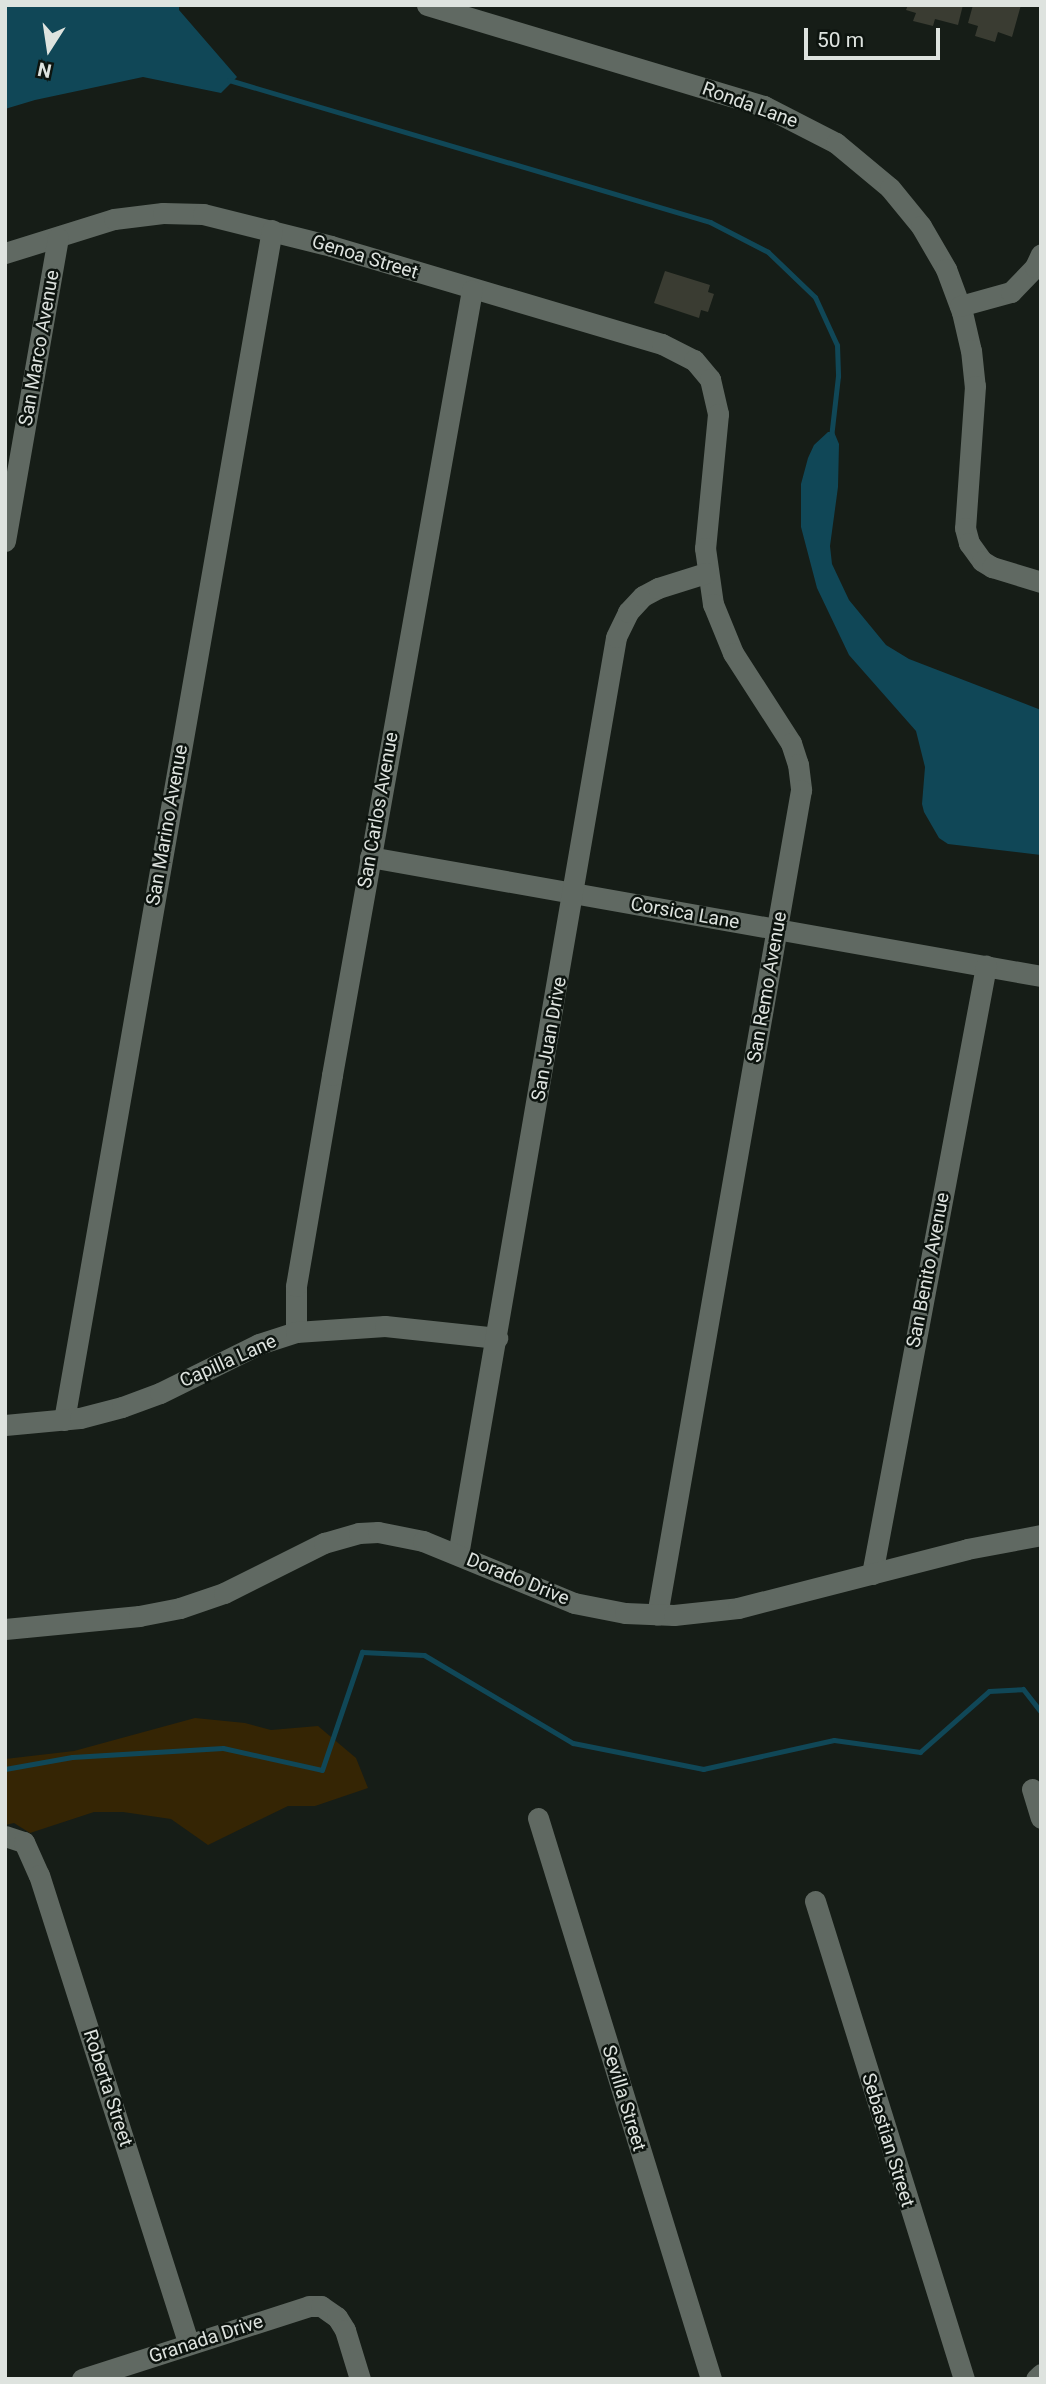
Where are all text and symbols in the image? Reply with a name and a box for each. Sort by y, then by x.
north arrow [14,14,84,84]
scale bar [808,14,944,58]
text: 50 m [817,28,864,52]
text: N [36,57,53,83]
street label: Ronda Lane [699,77,801,133]
street label: Genoa Street [309,230,421,284]
street label: San Marco Avenue [14,268,64,428]
street label: San Carlos Avenue [353,730,403,890]
street label: San Marino Avenue [142,743,192,907]
street label: Corsica Lane [629,892,741,934]
street label: San Remo Avenue [742,910,792,1064]
street label: San Juan Drive [527,975,571,1103]
street label: San Benito Avenue [902,1190,954,1350]
street label: Capilla Lane [176,1330,280,1392]
street label: Dorado Drive [463,1548,573,1610]
street label: Roberta Street [78,2027,138,2149]
street label: Sevilla Street [597,2042,651,2154]
street label: Sebastian Street [857,2070,919,2210]
street label: Granada Drive [146,2310,266,2368]

